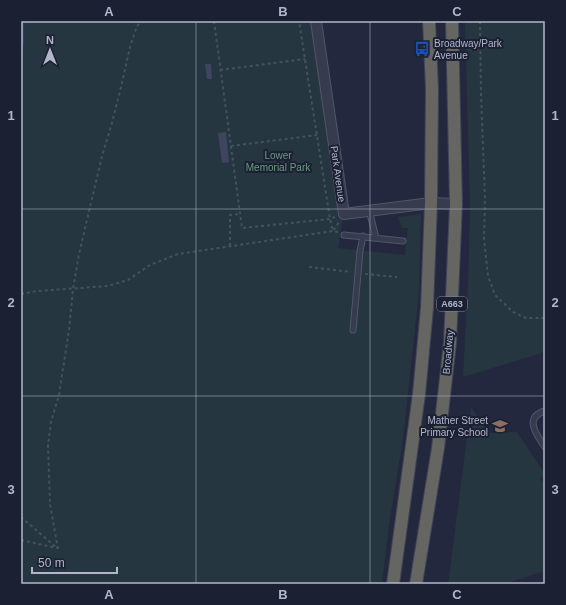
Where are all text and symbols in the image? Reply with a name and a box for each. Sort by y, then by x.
text: A [104,4,114,19]
text: B [278,4,288,19]
text: C [452,4,462,19]
north arrow [30,30,70,70]
text: N [46,34,54,46]
place label: Broadway/Park Avenue [434,38,503,61]
bus stop icon: Broadway/Park Avenue [413,40,431,58]
text: 1 [7,108,15,123]
text: 1 [551,108,559,123]
street label: Park Avenue [329,145,347,203]
park label: Lower Memorial Park [246,150,311,173]
text: 2 [7,295,15,310]
text: 2 [551,295,559,310]
road number: A663 [437,297,467,311]
street label: Broadway [441,329,455,375]
place label: Mather Street Primary School [420,415,488,438]
school or university icon: Mather Street Primary School [491,417,509,435]
text: 3 [7,482,15,497]
text: 3 [551,482,559,497]
scale bar [32,549,117,575]
text: 50 m [38,556,65,570]
text: A [104,587,114,602]
text: B [278,587,288,602]
text: C [452,587,462,602]

